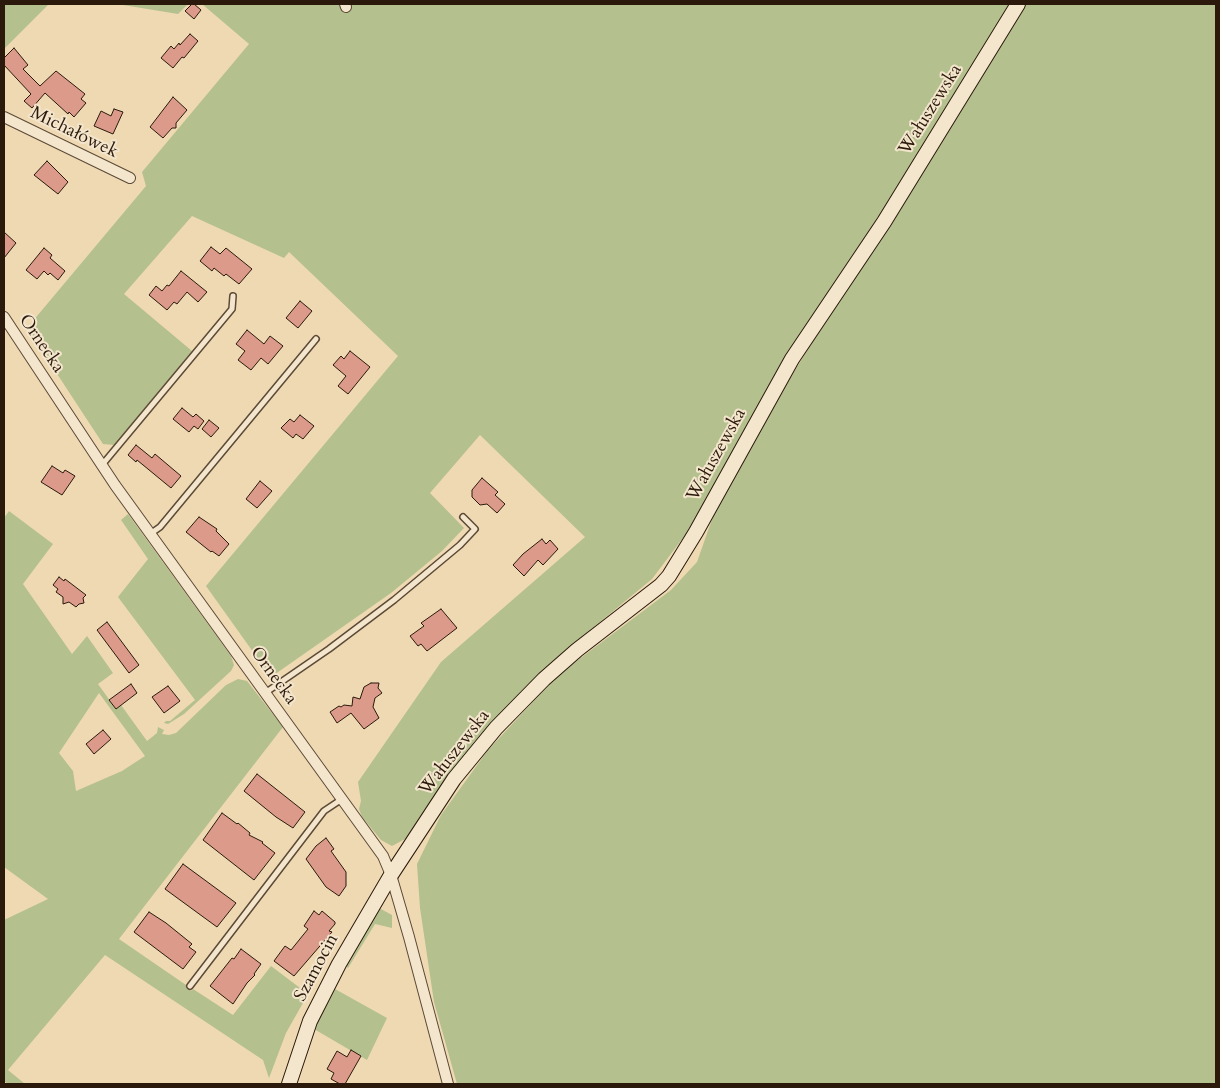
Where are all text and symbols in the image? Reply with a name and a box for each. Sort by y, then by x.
street label: Wałuszewska [895,61,967,159]
street label: Michałówek [27,103,121,163]
street label: Ornecka [14,311,68,377]
street label: Wałuszewska [683,405,751,505]
street label: Ornecka [245,643,301,709]
street label: Wałuszewska [415,706,495,800]
street label: Szamocin [290,931,344,1005]

